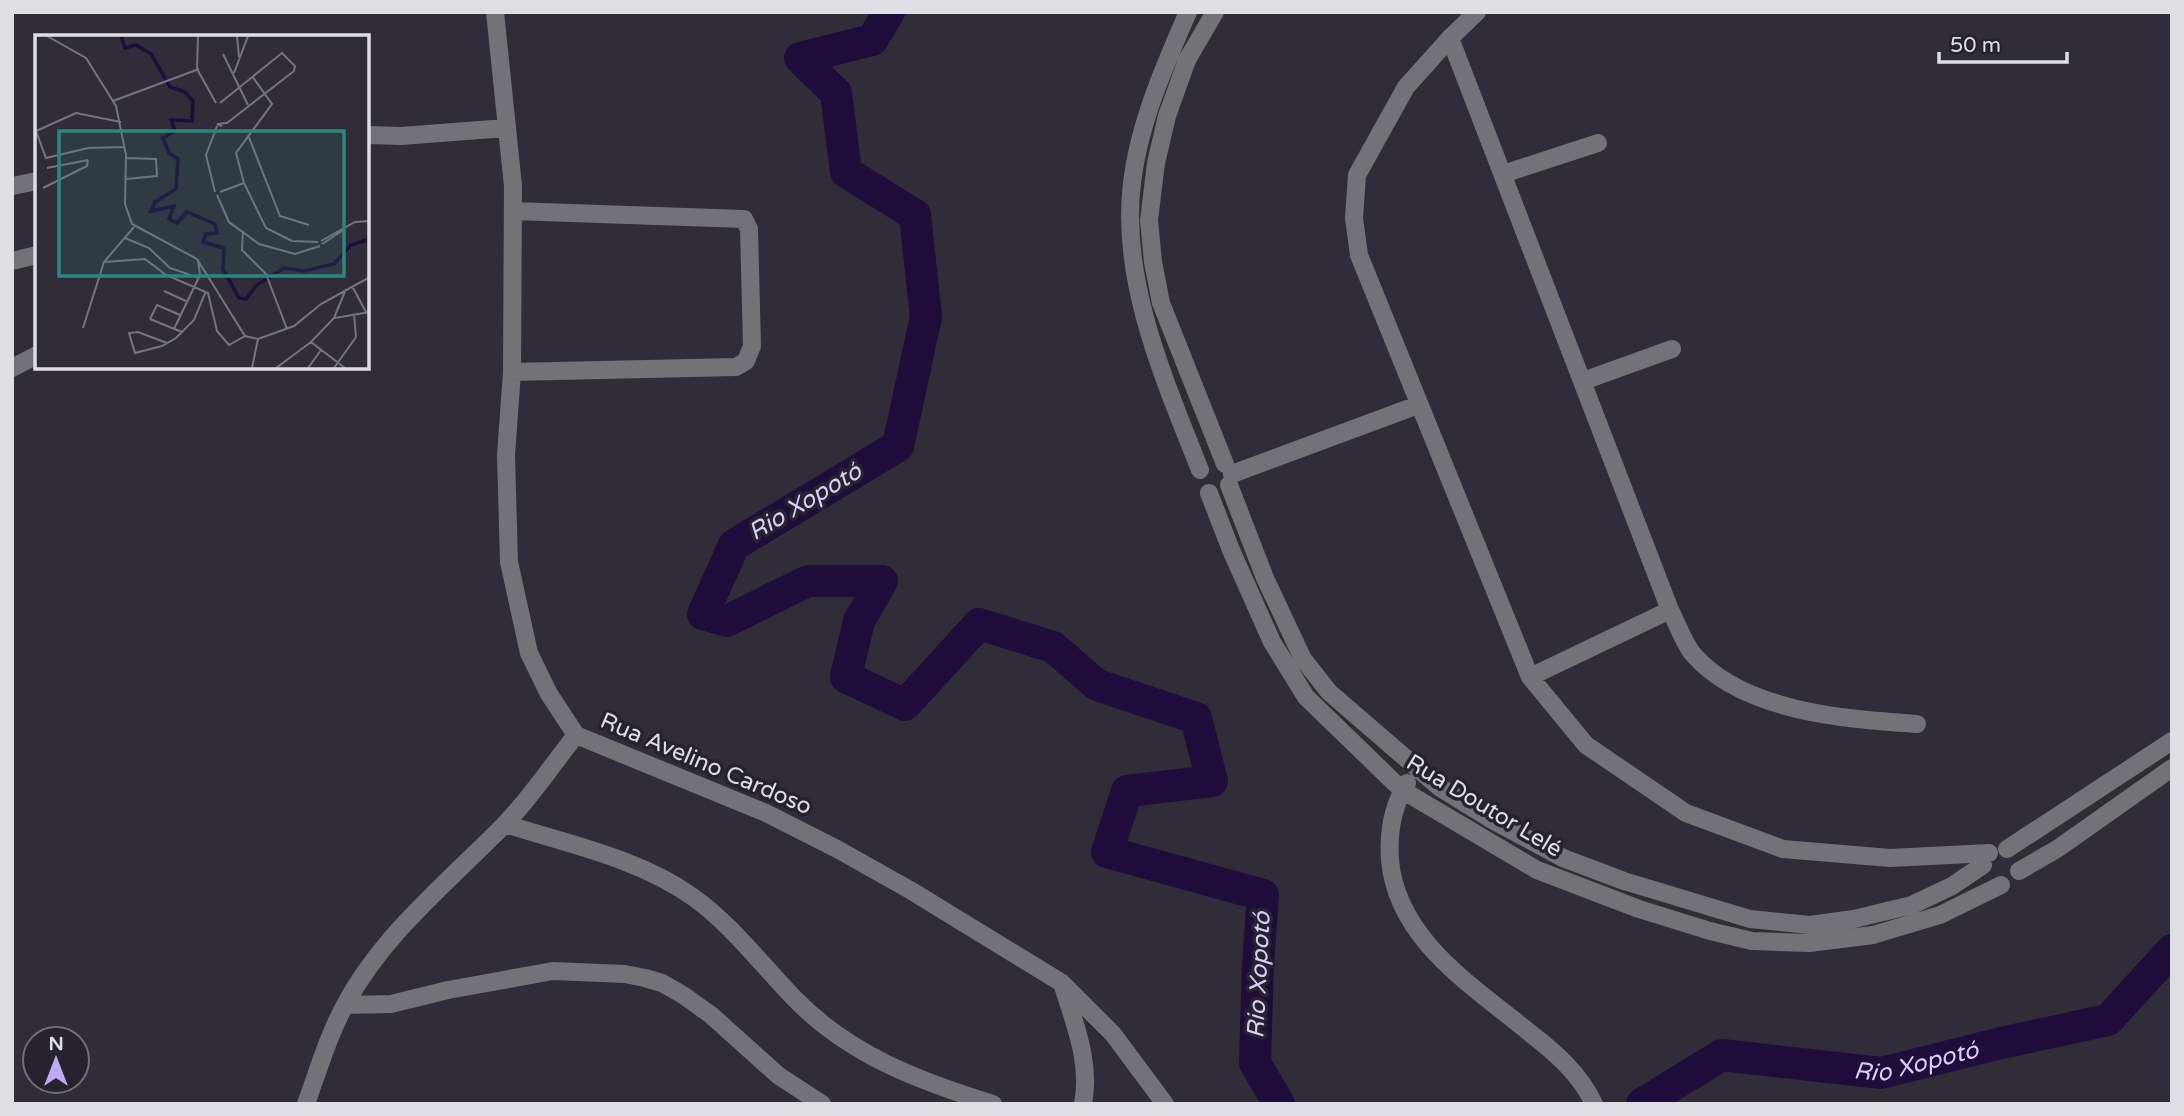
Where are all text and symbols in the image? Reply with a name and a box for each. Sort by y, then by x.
scale bar [1939,21,2067,65]
text: 50 m [1950,33,2001,58]
inset map [35,35,369,369]
water label: Rio Xopotó [743,456,868,547]
street label: Rua Avelino Cardoso [596,707,816,821]
street label: Rua Doutor Lelé [1401,749,1567,863]
water label: Rio Xopotó [1241,909,1277,1039]
north arrow [21,1025,91,1095]
text: N [48,1033,64,1055]
water label: Rio Xopotó [1852,1034,1983,1088]

